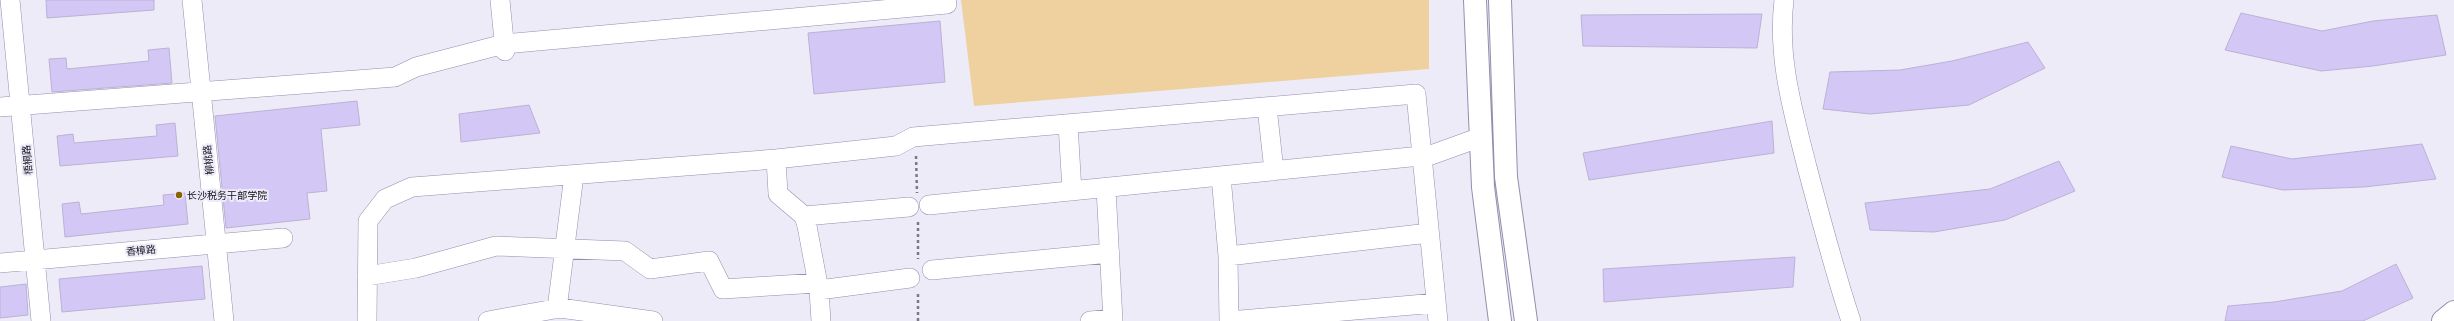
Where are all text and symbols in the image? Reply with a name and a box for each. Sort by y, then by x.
street label: 梧桐路 [21,144,35,175]
street label: 柳桃路 [201,144,217,175]
marker: 长沙税务干部学院 [174,190,184,200]
place label: 长沙税务干部学院 [187,190,267,202]
street label: 香樟路 [126,244,157,258]

